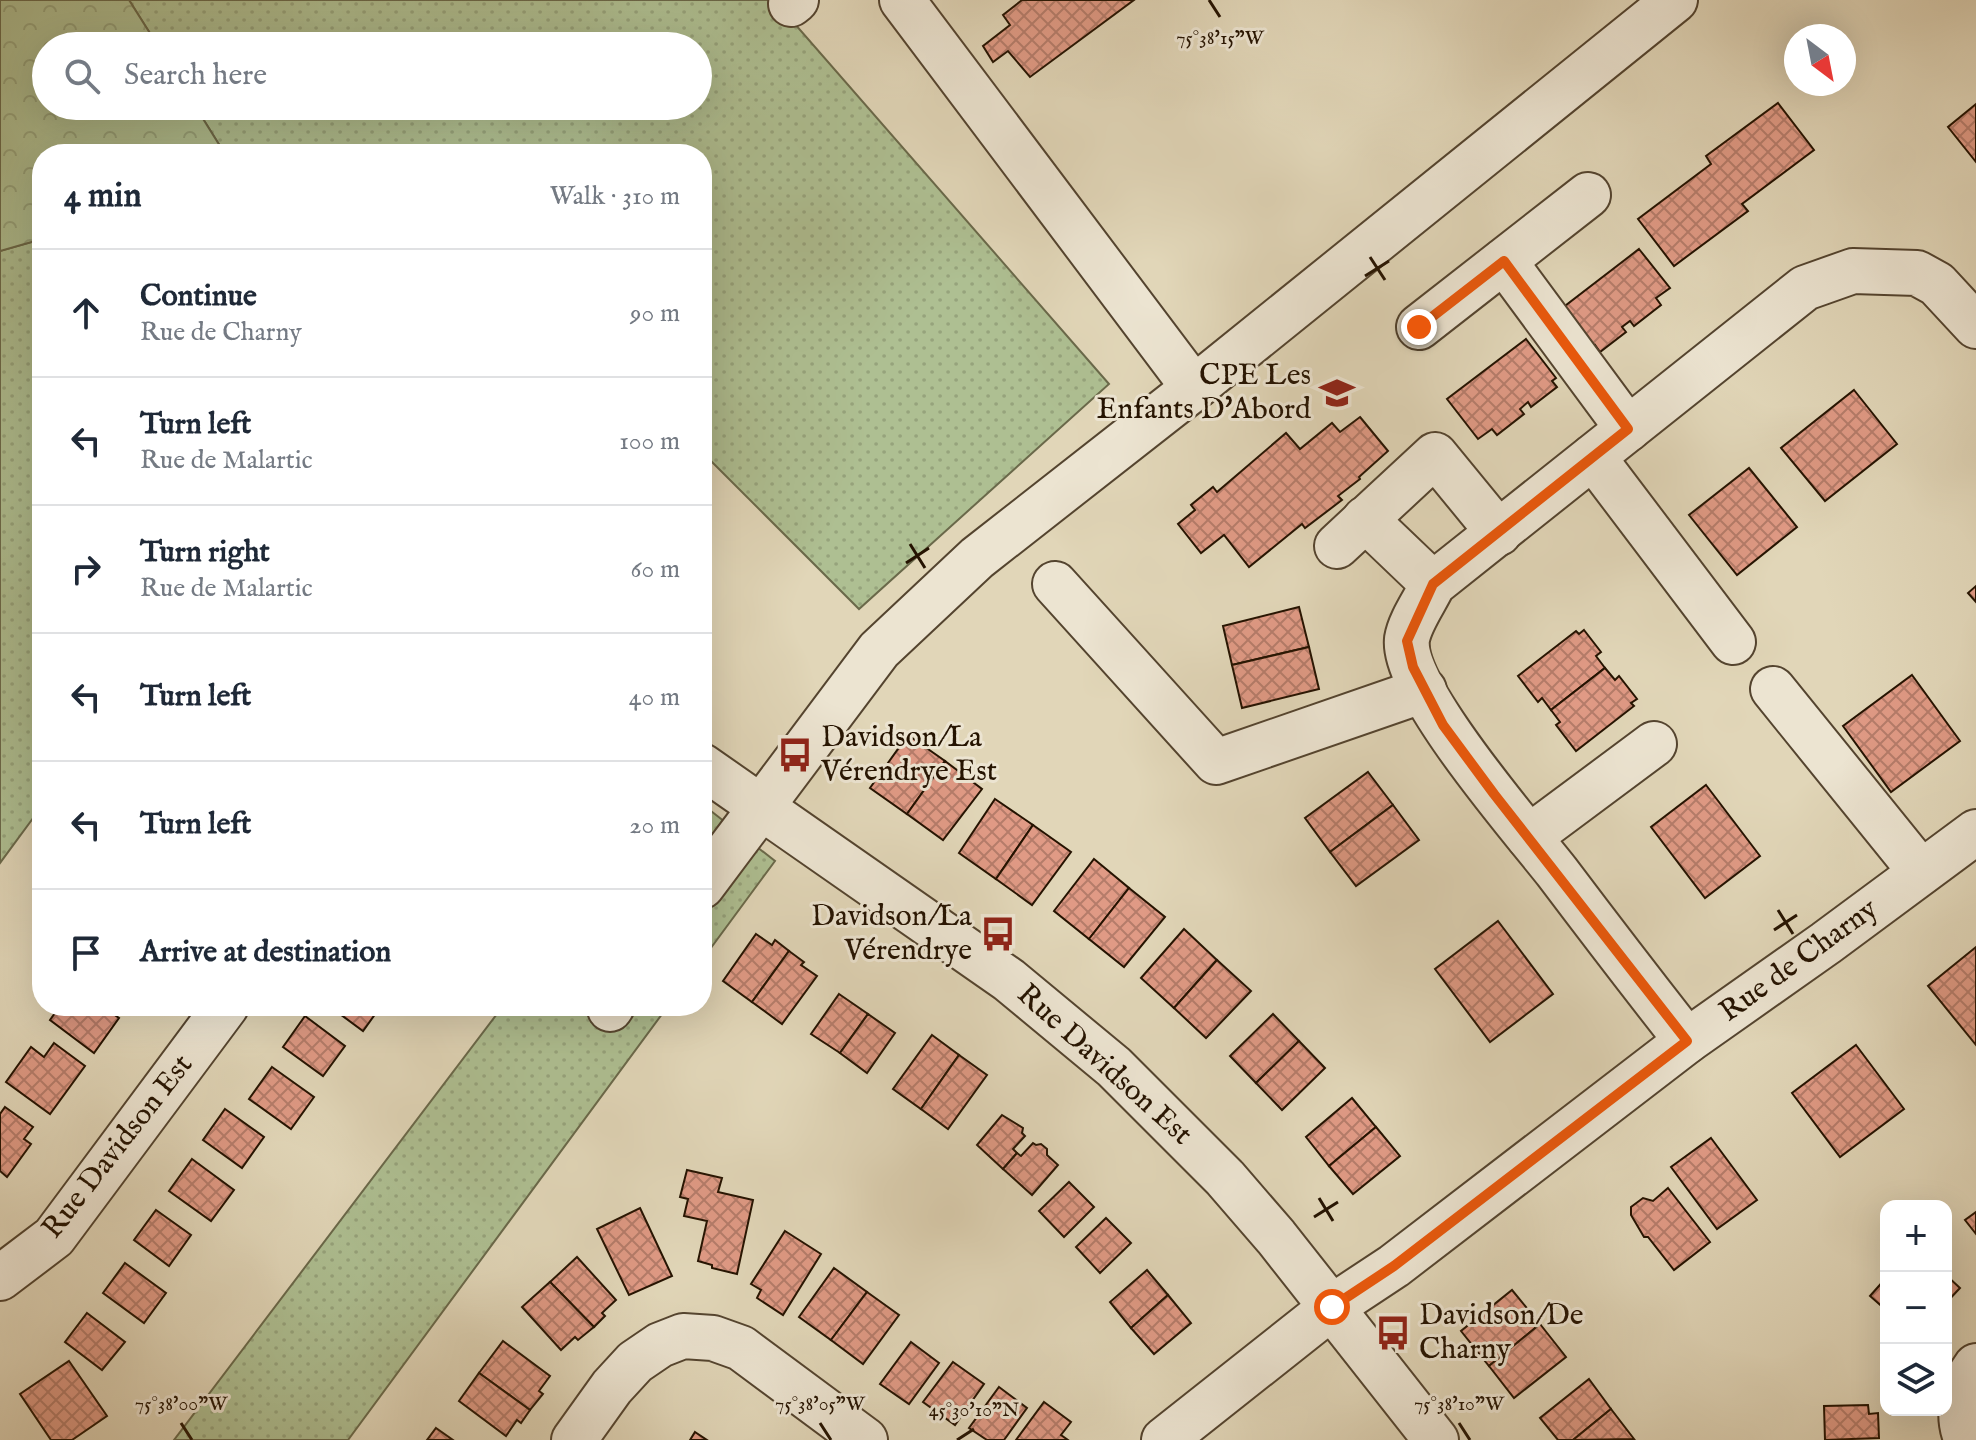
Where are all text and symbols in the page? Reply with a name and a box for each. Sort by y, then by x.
north arrow [1784,24,1856,96]
text: 75°38'15"W [1176,26,1265,51]
search box [32,32,712,120]
icon: search [60,54,104,98]
text: Search here [124,57,267,95]
text: 4 min [64,175,142,218]
text: Walk · 310 m [550,180,680,213]
text: Continue [140,278,257,316]
icon: ahead [64,291,108,335]
text: 90 m [630,297,680,330]
route end [1401,309,1437,345]
text: Rue de Charny [140,316,302,349]
place label: CPE Les Enfants D'Abord [1097,357,1312,429]
school or university icon: CPE Les Enfants D'Abord [1318,374,1356,412]
text: Turn left [140,406,251,444]
icon: left [64,419,108,463]
text: 100 m [619,425,680,458]
text: Rue de Malartic [140,444,313,477]
text: Turn right [140,534,270,572]
icon: right [64,547,108,591]
text: 60 m [631,553,680,586]
text: Rue de Malartic [140,572,313,605]
icon: left [64,675,108,719]
text: Turn left [140,678,251,716]
text: 40 m [629,681,680,714]
place label: Davidson/La Vérendrye Est [820,719,997,791]
bus stop icon: Davidson/La Vérendrye Est [776,736,814,774]
icon: left [64,803,108,847]
text: Turn left [140,806,251,844]
text: 20 m [629,809,680,842]
street label: Rue de Charny [1712,891,1886,1031]
place label: Davidson/La Vérendrye [811,898,972,970]
bus stop icon: Davidson/La Vérendrye [979,915,1017,953]
icon: arrive [64,931,108,975]
text: Arrive at destination [140,934,391,972]
street label: Rue Davidson Est [1008,976,1200,1154]
street label: Rue Davidson Est [34,1047,202,1247]
map controls [1880,1200,1952,1416]
button: + [1880,1200,1952,1272]
button: − [1880,1272,1952,1344]
route start [1314,1289,1350,1325]
place label: Davidson/De Charny [1419,1297,1584,1369]
bus stop icon: Davidson/De Charny [1374,1314,1412,1352]
button: layers [1880,1344,1952,1416]
text: 75°38'00"W [135,1392,228,1417]
text: 75°38'05"W [775,1392,866,1417]
text: 75°38'10"W [1414,1392,1505,1417]
text: 45°30'10"N [929,1398,1019,1423]

